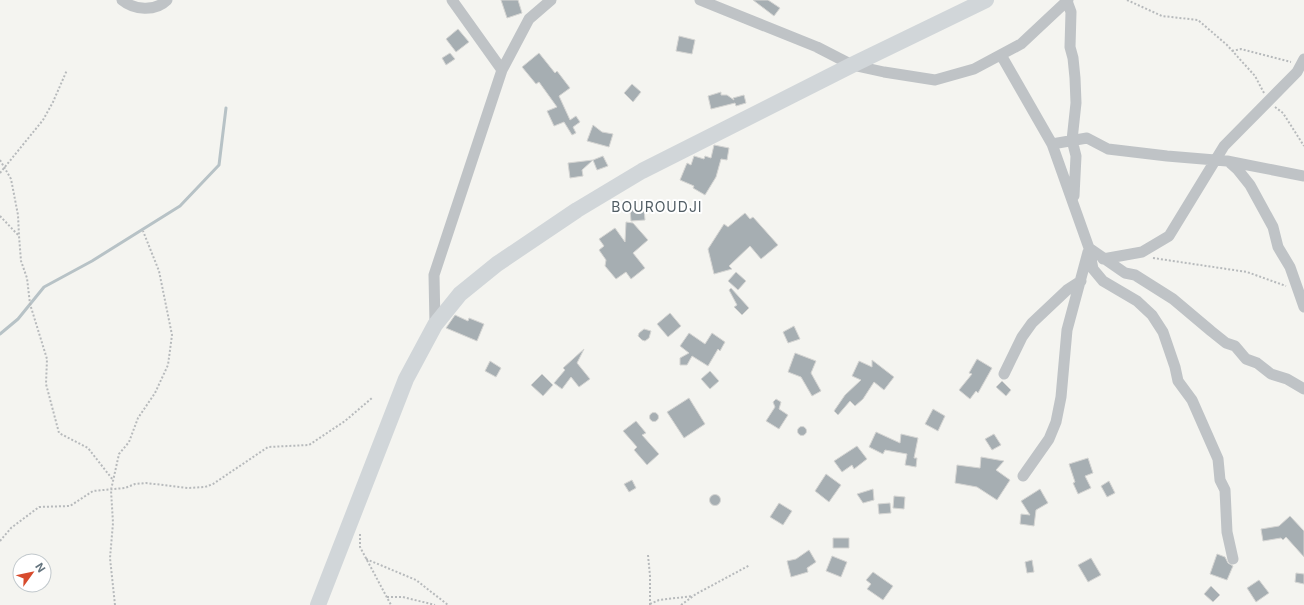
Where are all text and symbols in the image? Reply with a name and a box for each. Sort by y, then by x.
district label: BOUROUDJI [611,198,703,215]
north arrow [12,553,52,593]
text: N [32,560,49,575]

